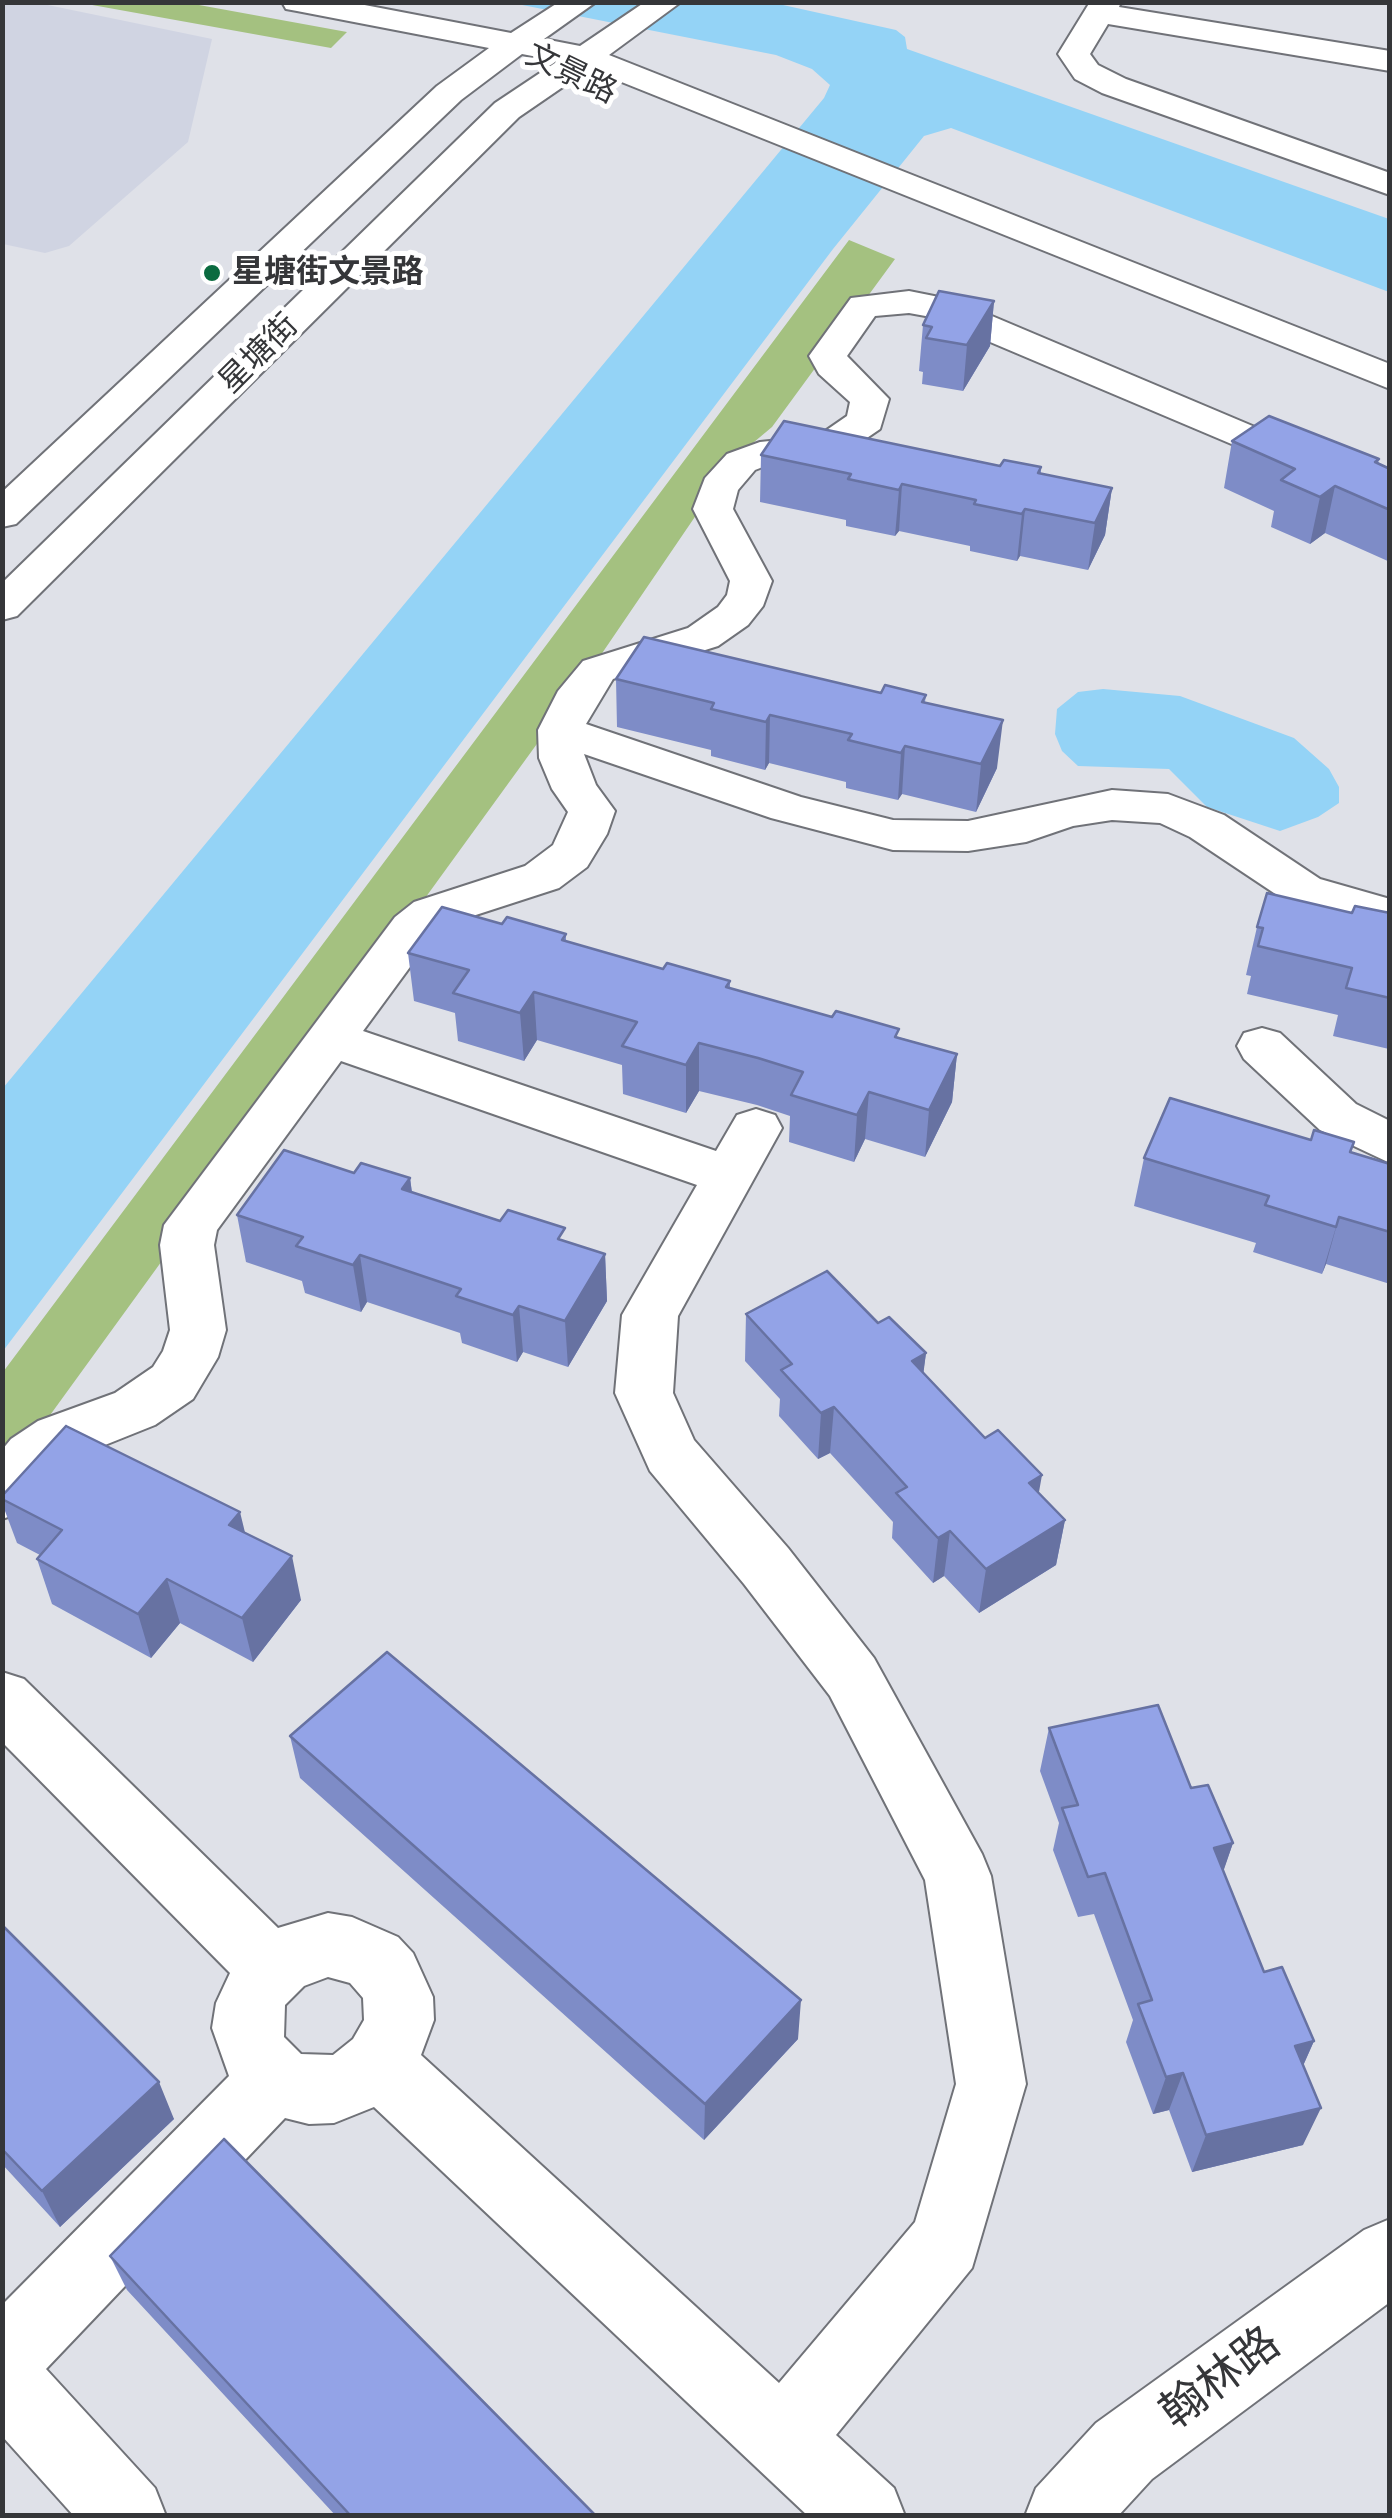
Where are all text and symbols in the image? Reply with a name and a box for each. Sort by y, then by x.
street label: 文景路 [519,36,623,112]
place label: 星塘街文景路 [232,254,424,292]
marker: 星塘街文景路 [201,262,223,284]
street label: 星塘街 [211,306,307,402]
street label: 翰林路 [1151,2317,1291,2441]

